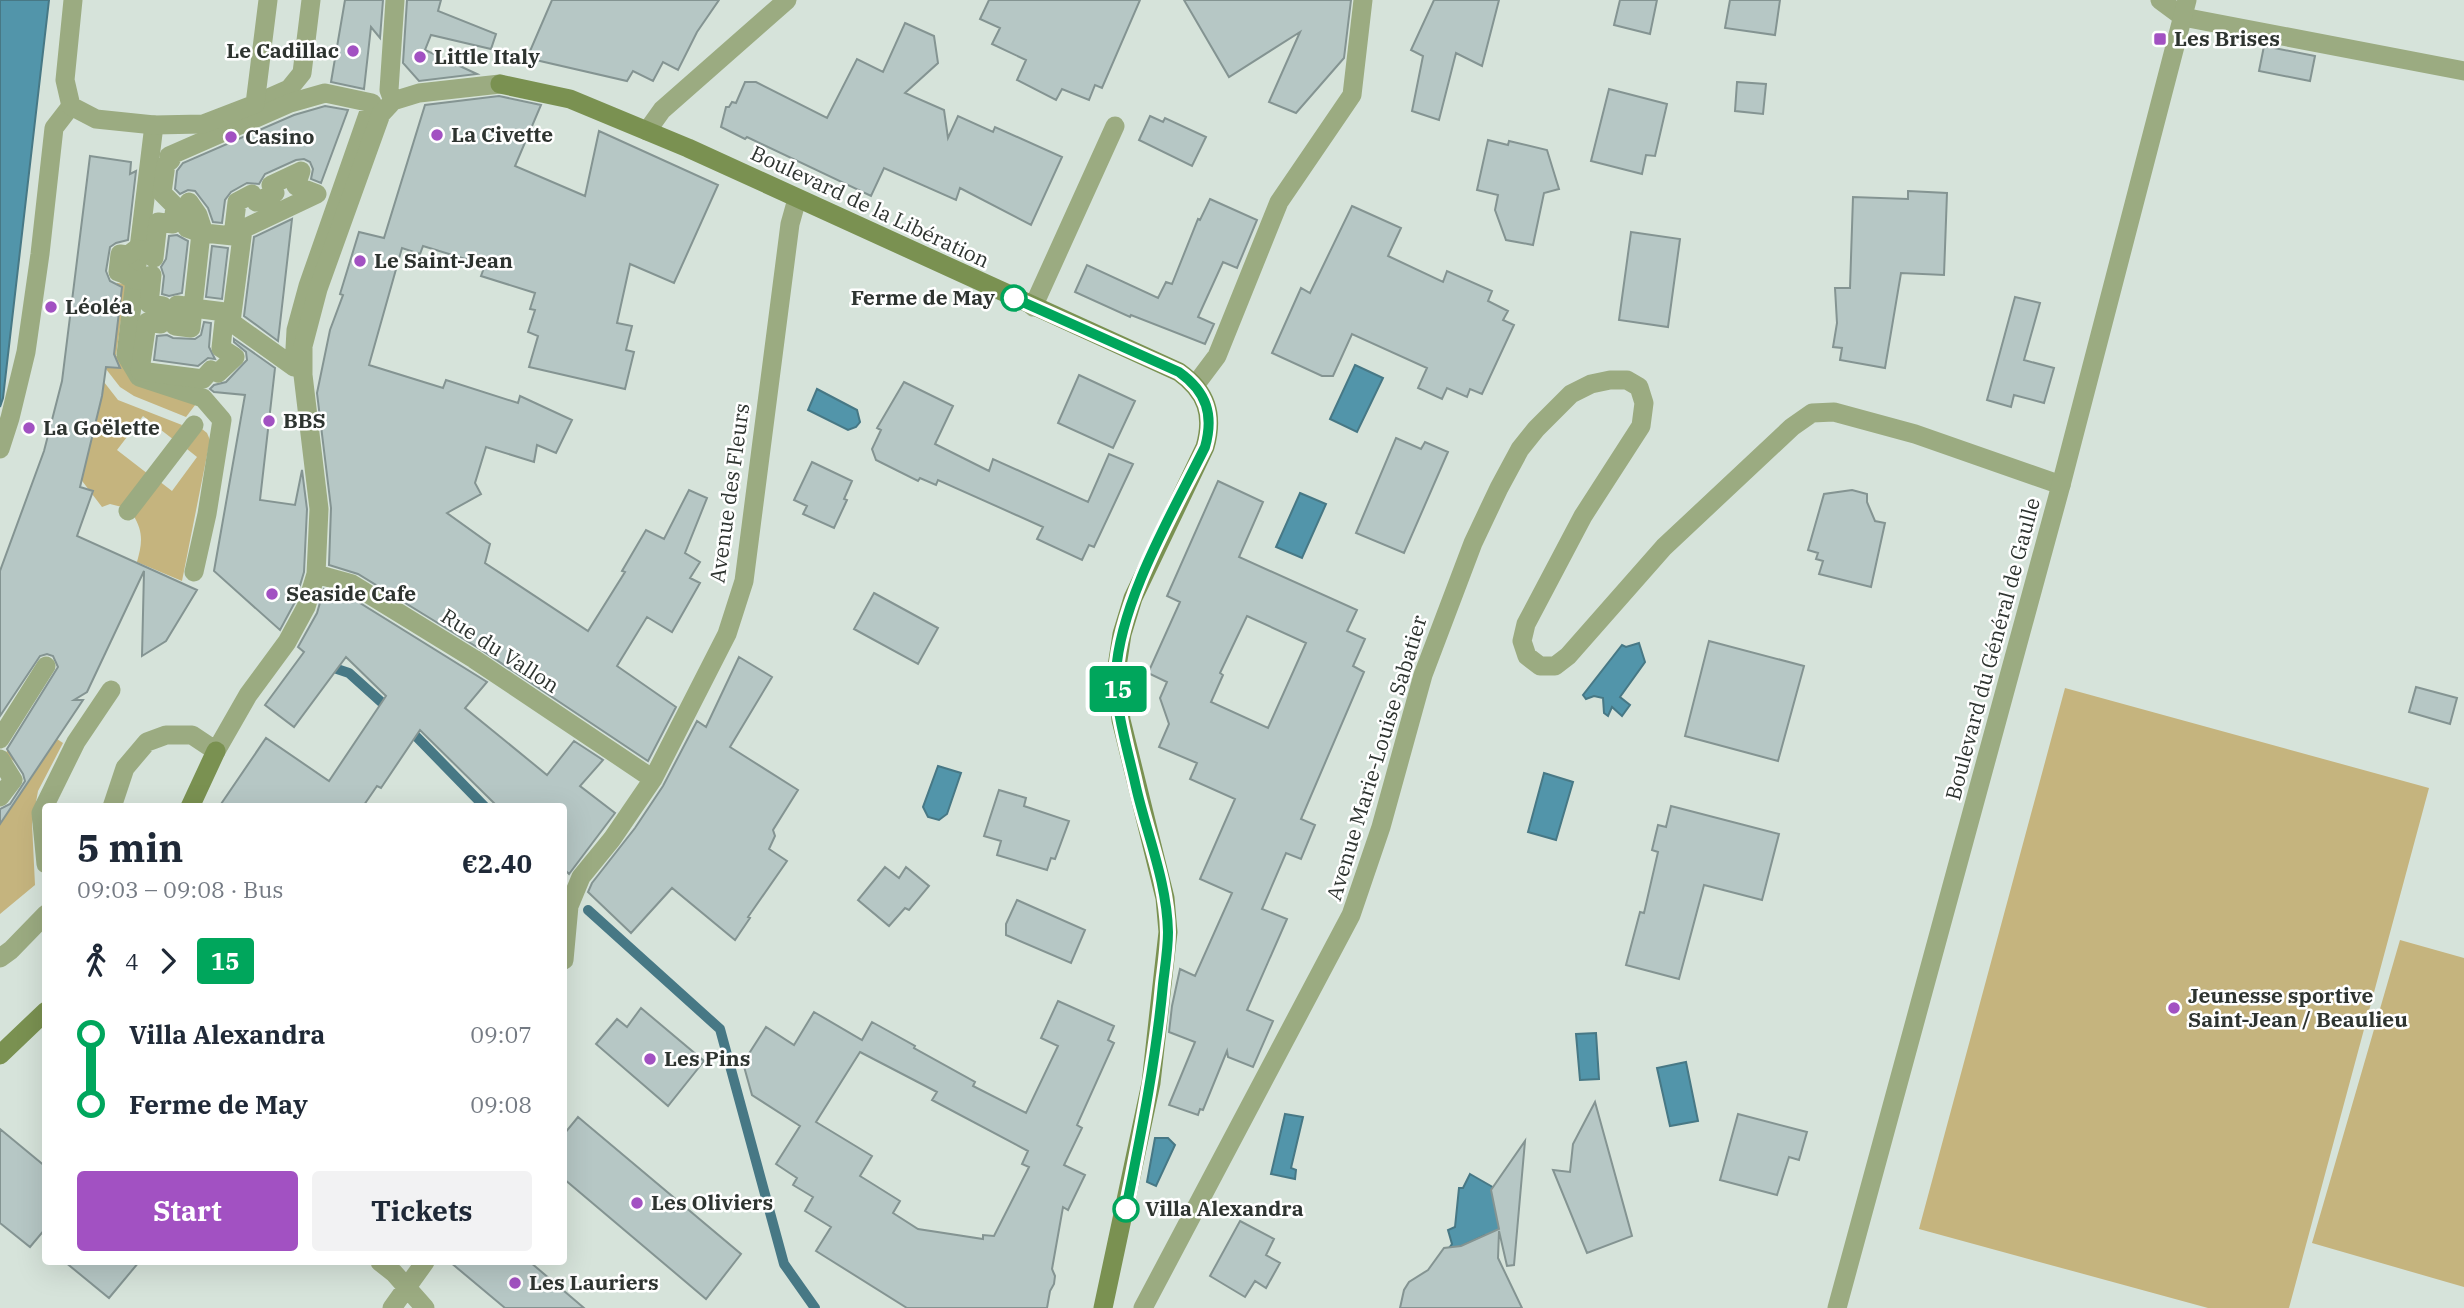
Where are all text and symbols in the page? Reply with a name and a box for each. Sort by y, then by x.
place label: Les Brises [2174,24,2280,52]
marker: Les Brises [2152,31,2168,47]
place label: Le Cadillac [226,36,339,64]
place label: Little Italy [434,42,540,70]
marker: Le Cadillac [345,43,361,59]
marker: Little Italy [412,49,428,65]
place label: La Civette [451,120,553,148]
place label: Casino [245,122,315,150]
marker: La Civette [429,127,445,143]
marker: Casino [223,129,239,145]
street label: Boulevard de la Libération [747,138,994,274]
place label: Le Saint-Jean [374,246,513,274]
marker: Le Saint-Jean [352,253,368,269]
place label: Ferme de May [851,283,995,311]
marker: Ferme de May [1001,285,1027,311]
place label: Léoléa [65,292,133,320]
marker: Léoléa [43,299,59,315]
street label: Avenue des Fleurs [703,401,755,584]
place label: BBS [283,406,326,434]
place label: La Goëlette [43,413,160,441]
marker: BBS [261,413,277,429]
marker: La Goëlette [21,420,37,436]
street label: Boulevard du Général de Gaulle [1938,494,2046,803]
place label: Seaside Cafe [286,579,416,607]
marker: Seaside Cafe [264,586,280,602]
street label: Rue du Vallon [436,601,565,699]
street label: Avenue Marie-Louise Sabatier [1319,611,1433,904]
line badge: 15 [1086,666,1150,712]
text: 15 [1104,673,1132,705]
text: 5 min [77,823,183,872]
text: €2.40 [462,846,532,880]
text: 09:03 – 09:08 · Bus [77,874,284,904]
icon: walk [77,942,115,980]
icon: forward [149,942,187,980]
text: 15 [211,945,240,977]
text: 4 [125,946,139,976]
place label: Jeunesse sportive Saint-Jean / Beaulieu [2188,981,2408,1033]
marker: Jeunesse sportive Saint-Jean / Beaulieu [2166,1000,2182,1016]
text: Villa Alexandra [129,1017,325,1051]
text: 09:07 [470,1019,532,1049]
place label: Les Pins [664,1044,750,1072]
marker: Les Pins [642,1051,658,1067]
text: Ferme de May [129,1087,308,1121]
text: 09:08 [470,1089,532,1119]
button: Start [77,1171,298,1251]
button: Tickets [312,1171,532,1251]
place label: Les Oliviers [651,1188,773,1216]
place label: Villa Alexandra [1145,1194,1304,1222]
marker: Les Oliviers [629,1195,645,1211]
marker: Villa Alexandra [1113,1196,1139,1222]
place label: Les Lauriers [529,1268,659,1296]
marker: Les Lauriers [507,1275,523,1291]

